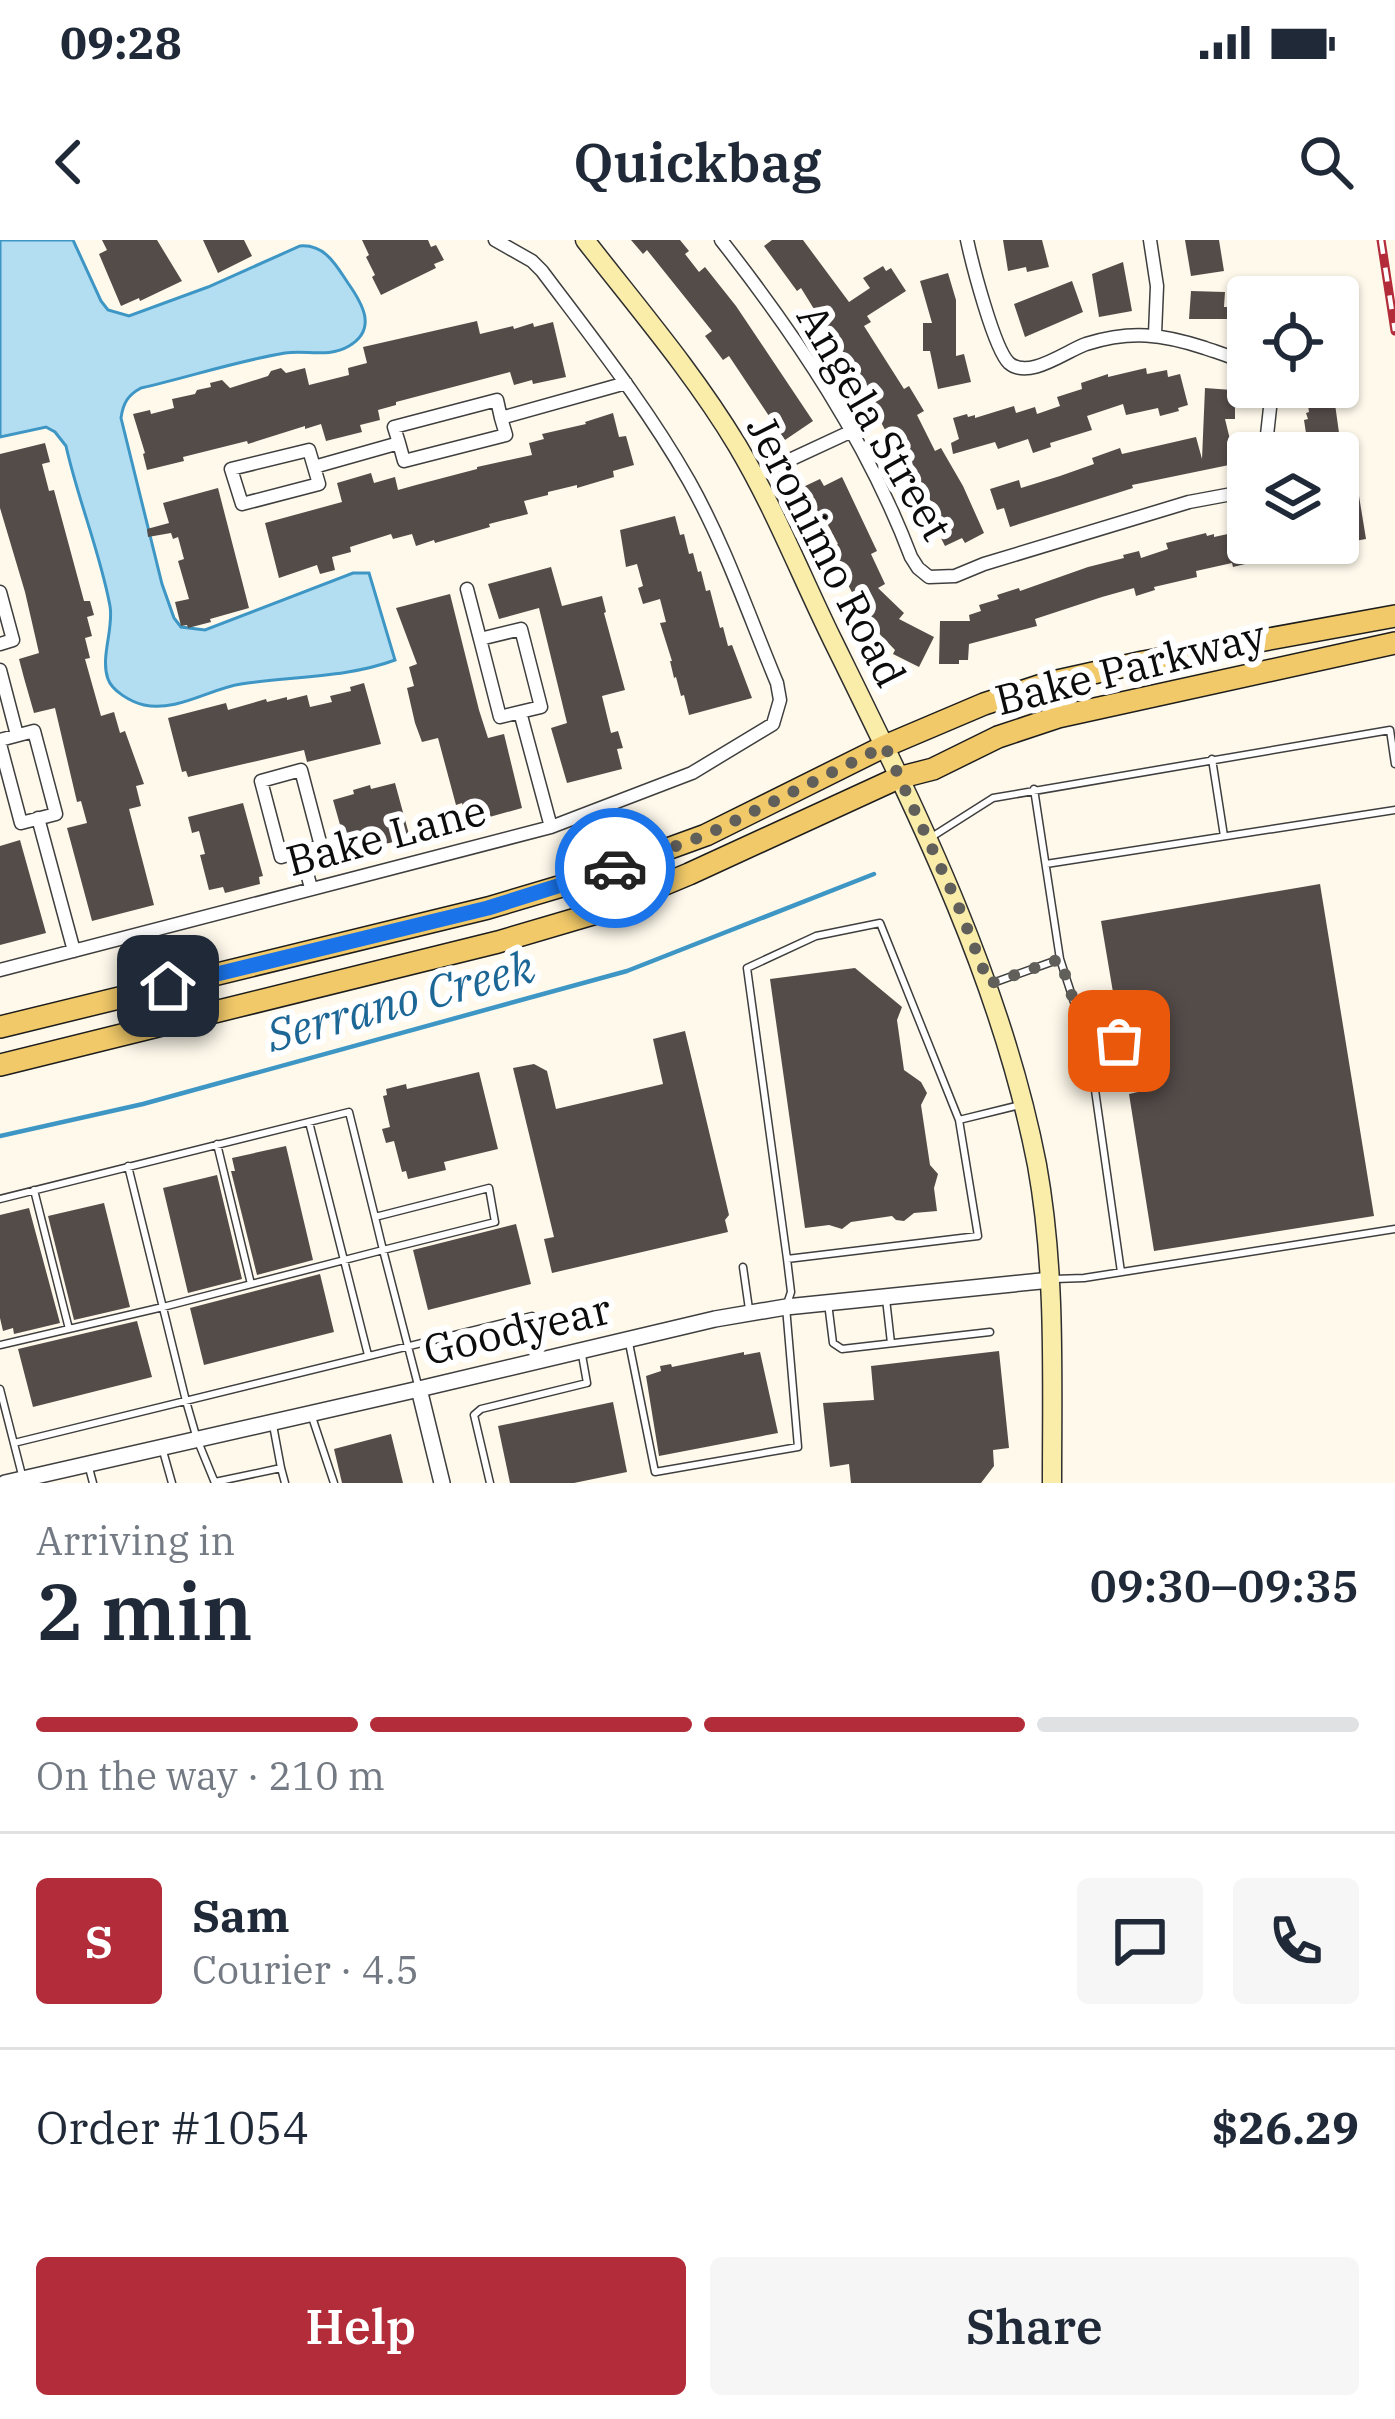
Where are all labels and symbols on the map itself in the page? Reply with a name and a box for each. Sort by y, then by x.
street label: Angela Street [785,294,965,550]
street label: Jeronimo Road [735,406,919,696]
street label: Bake Parkway [989,607,1271,727]
street label: Bake Lane [280,782,492,888]
courier [555,808,675,928]
pin [117,935,219,1037]
water label: Serrano Creek [259,936,540,1064]
pin [1068,990,1170,1092]
street label: Goodyear [418,1281,616,1377]

